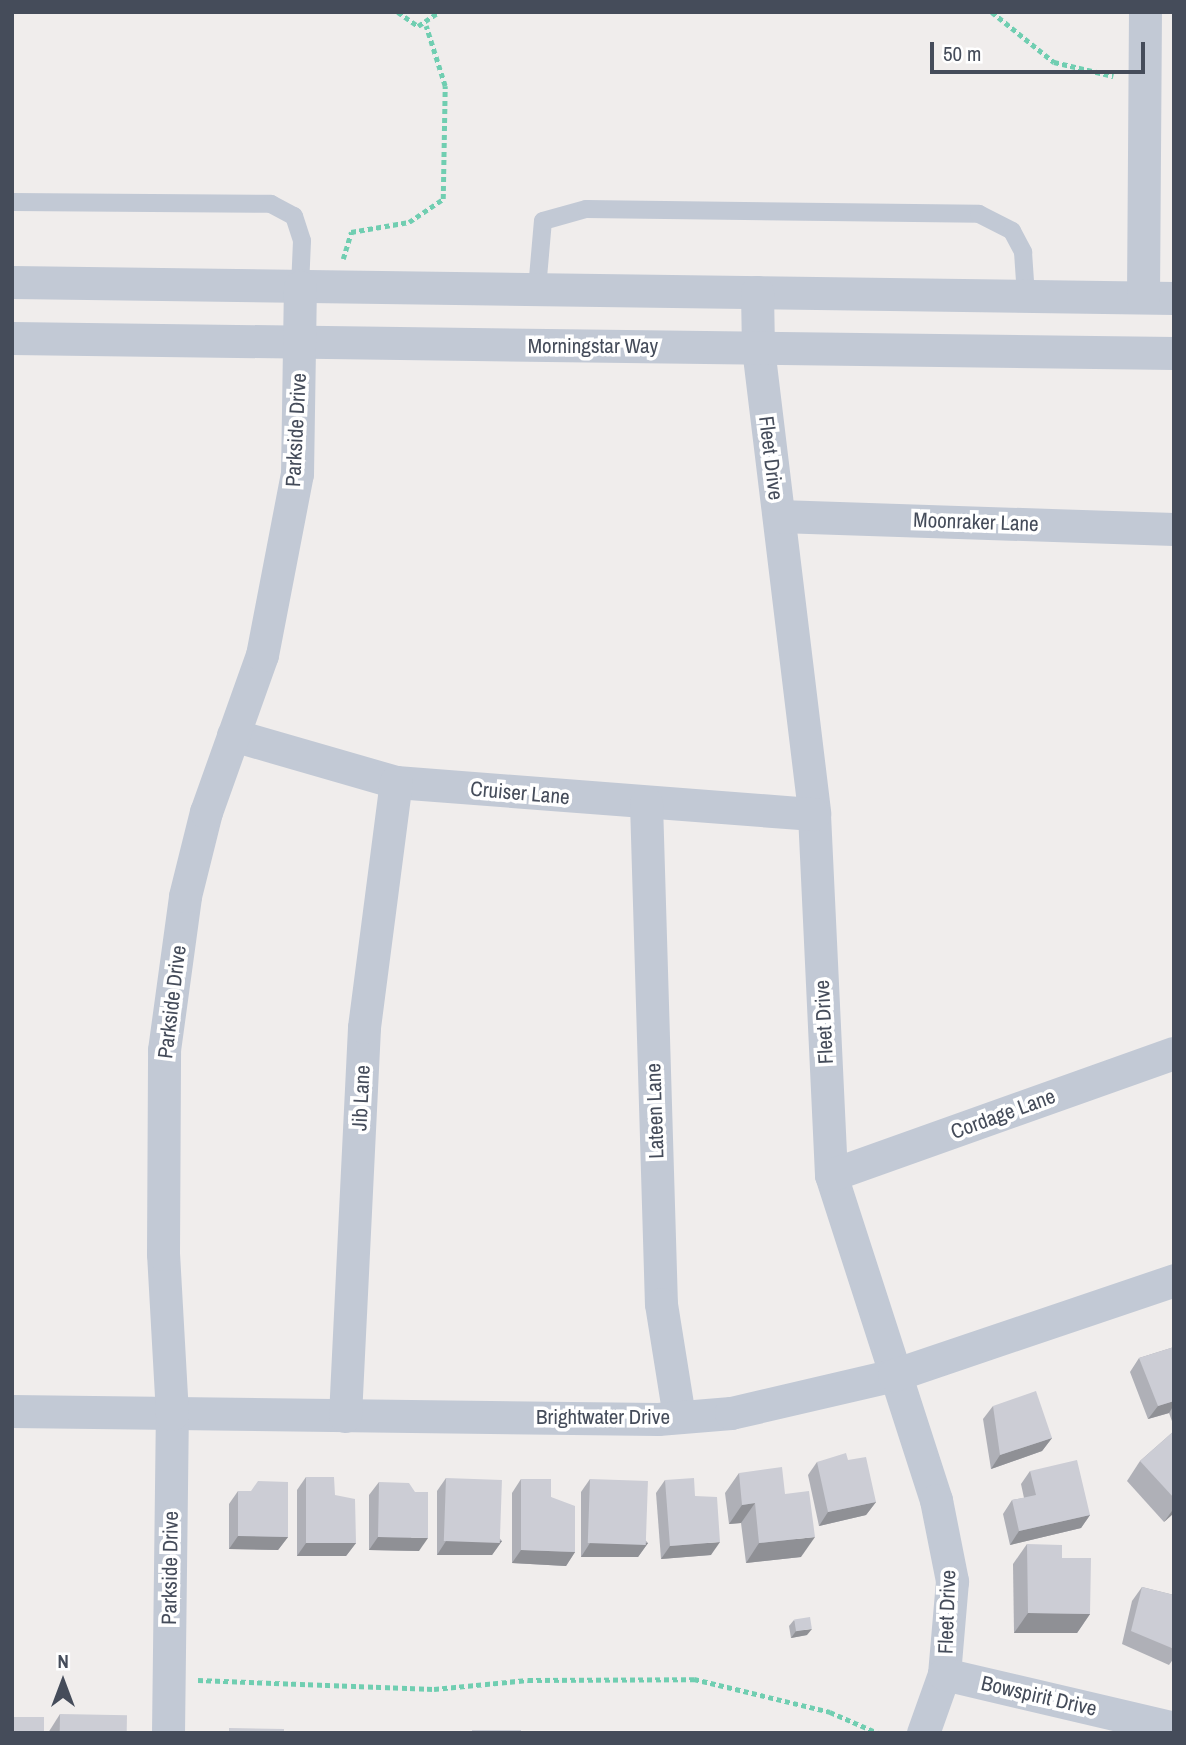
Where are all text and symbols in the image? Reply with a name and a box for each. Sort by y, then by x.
scale bar [934,28,1149,72]
text: 50 m [943,39,981,68]
street label: Morningstar Way [528,333,658,359]
street label: Parkside Drive [280,372,312,488]
street label: Fleet Drive [753,415,789,501]
street label: Moonraker Lane [913,507,1039,537]
street label: Cruiser Lane [469,776,571,810]
street label: Parkside Drive [153,944,191,1060]
street label: Fleet Drive [809,979,839,1065]
street label: Lateen Lane [641,1063,669,1159]
street label: Jib Lane [347,1064,375,1132]
street label: Cordage Lane [947,1083,1059,1145]
street label: Brightwater Drive [536,1404,670,1430]
street label: Parkside Drive [156,1511,184,1625]
street label: Fleet Drive [933,1569,961,1655]
north arrow [28,1647,98,1717]
text: N [57,1648,69,1674]
street label: Bowspirit Drive [979,1670,1099,1722]

